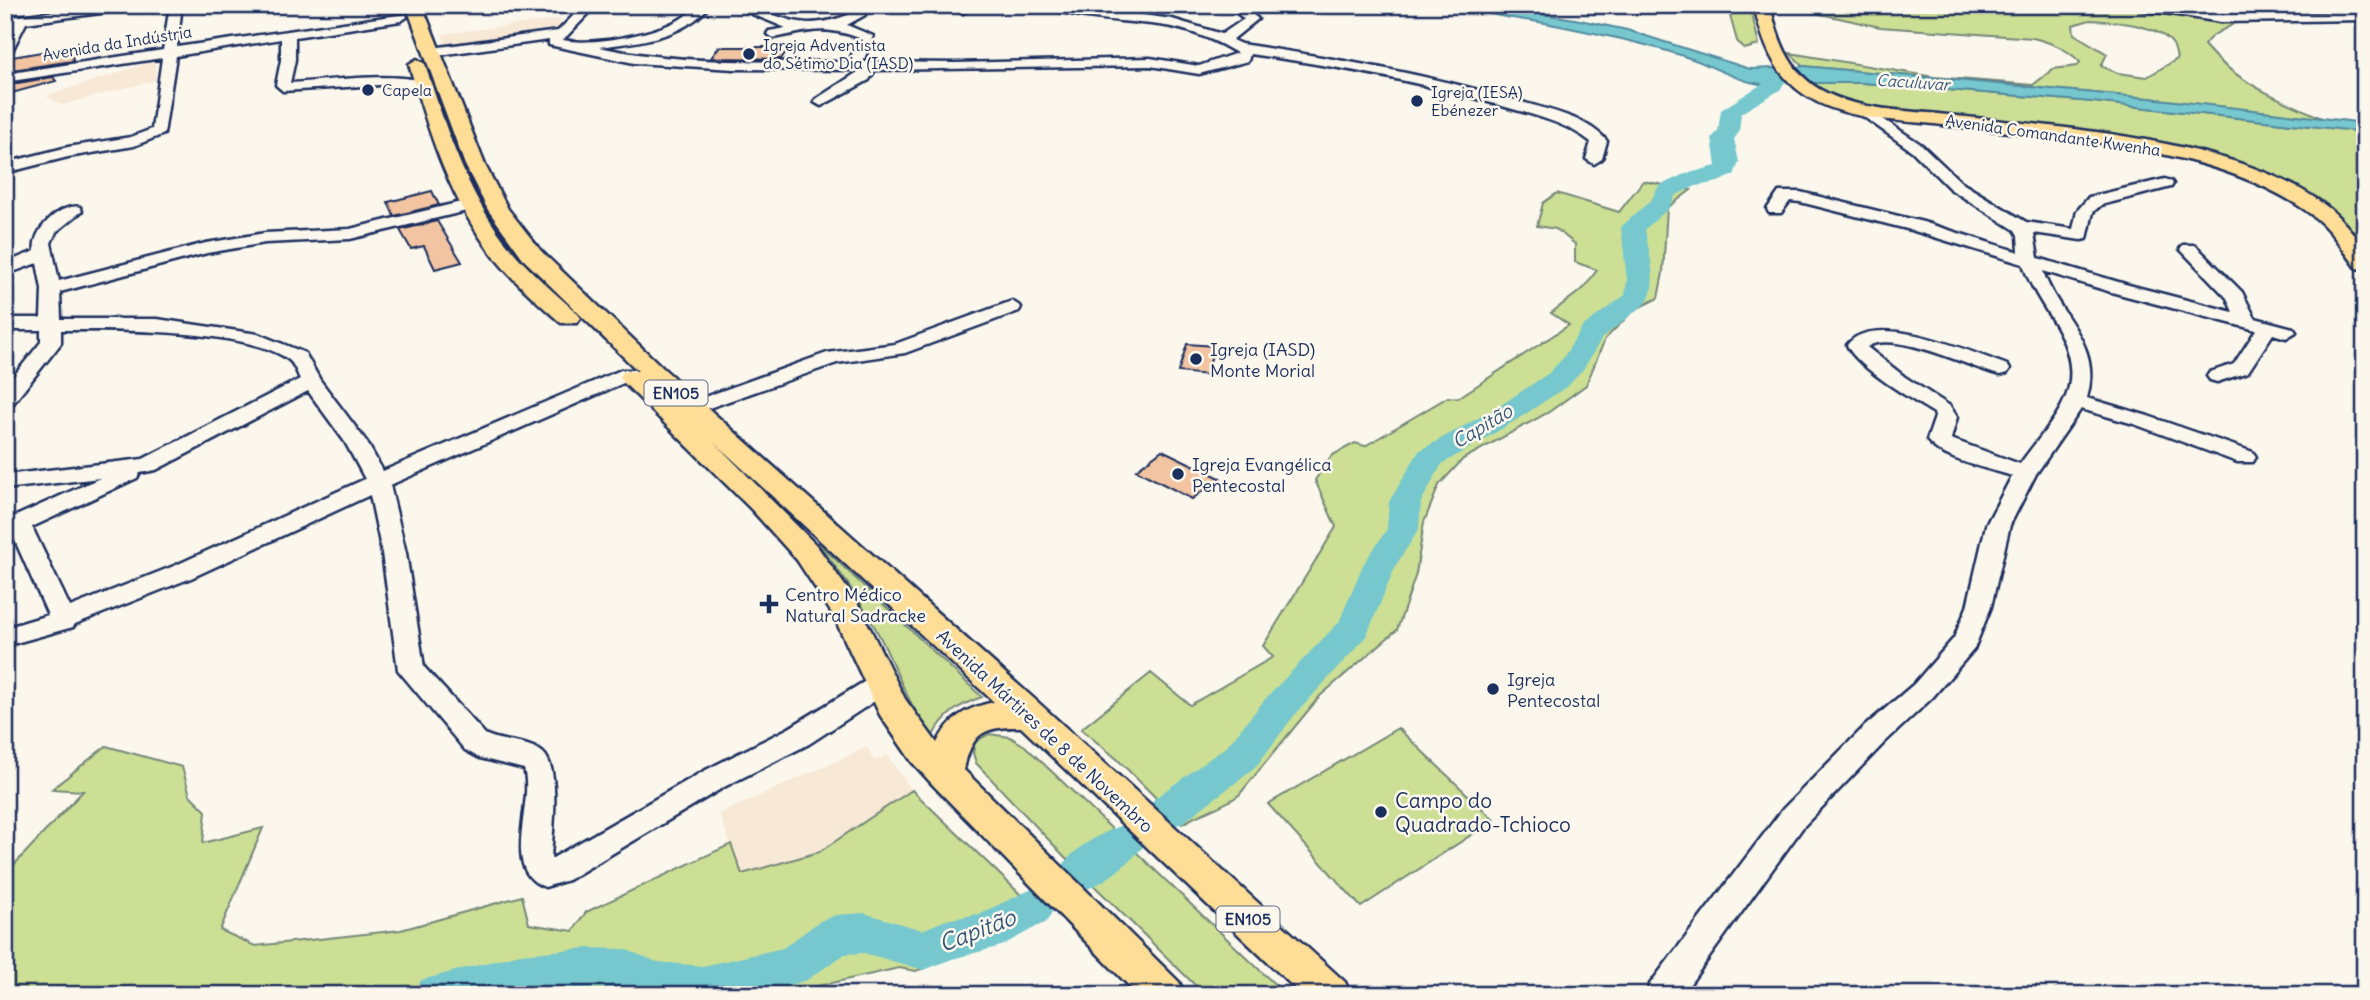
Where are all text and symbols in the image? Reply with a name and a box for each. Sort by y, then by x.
street label: Avenida da Indústria [41,21,193,65]
place label: Igreja Adventista do Sétimo Dia (IASD) [763,35,913,73]
marker: Igreja Adventista do Sétimo Dia (IASD) [741,46,757,62]
water label: Caculuvar [1876,69,1953,95]
place label: Capela [382,80,432,100]
marker: Capela [360,82,376,98]
place label: Igreja (IESA) Ebénezer [1431,82,1523,120]
marker: Igreja (IESA) Ebénezer [1409,93,1425,109]
street label: Avenida Comandante Kwenha [1944,110,2162,160]
place label: Igreja (IASD) Monte Morial [1210,338,1315,382]
marker: Igreja (IASD) Monte Morial [1188,351,1204,367]
road number: EN105 [644,380,708,406]
water label: Capitão [1447,398,1518,453]
place label: Igreja Evangélica Pentecostal [1192,453,1331,497]
marker: Igreja Evangélica Pentecostal [1170,466,1186,482]
place label: Centro Médico Natural Sadracke [785,583,926,627]
marker: Centro Médico Natural Sadracke [759,594,779,614]
street label: Avenida Mártires de 8 de Novembro [932,624,1158,838]
place label: Igreja Pentecostal [1507,668,1600,712]
marker: Igreja Pentecostal [1485,681,1501,697]
place label: Campo do Quadrado-Tchioco [1395,787,1571,838]
marker: Campo do Quadrado-Tchioco [1373,804,1389,820]
water label: Capitão [934,902,1021,958]
road number: EN105 [1216,906,1280,931]

